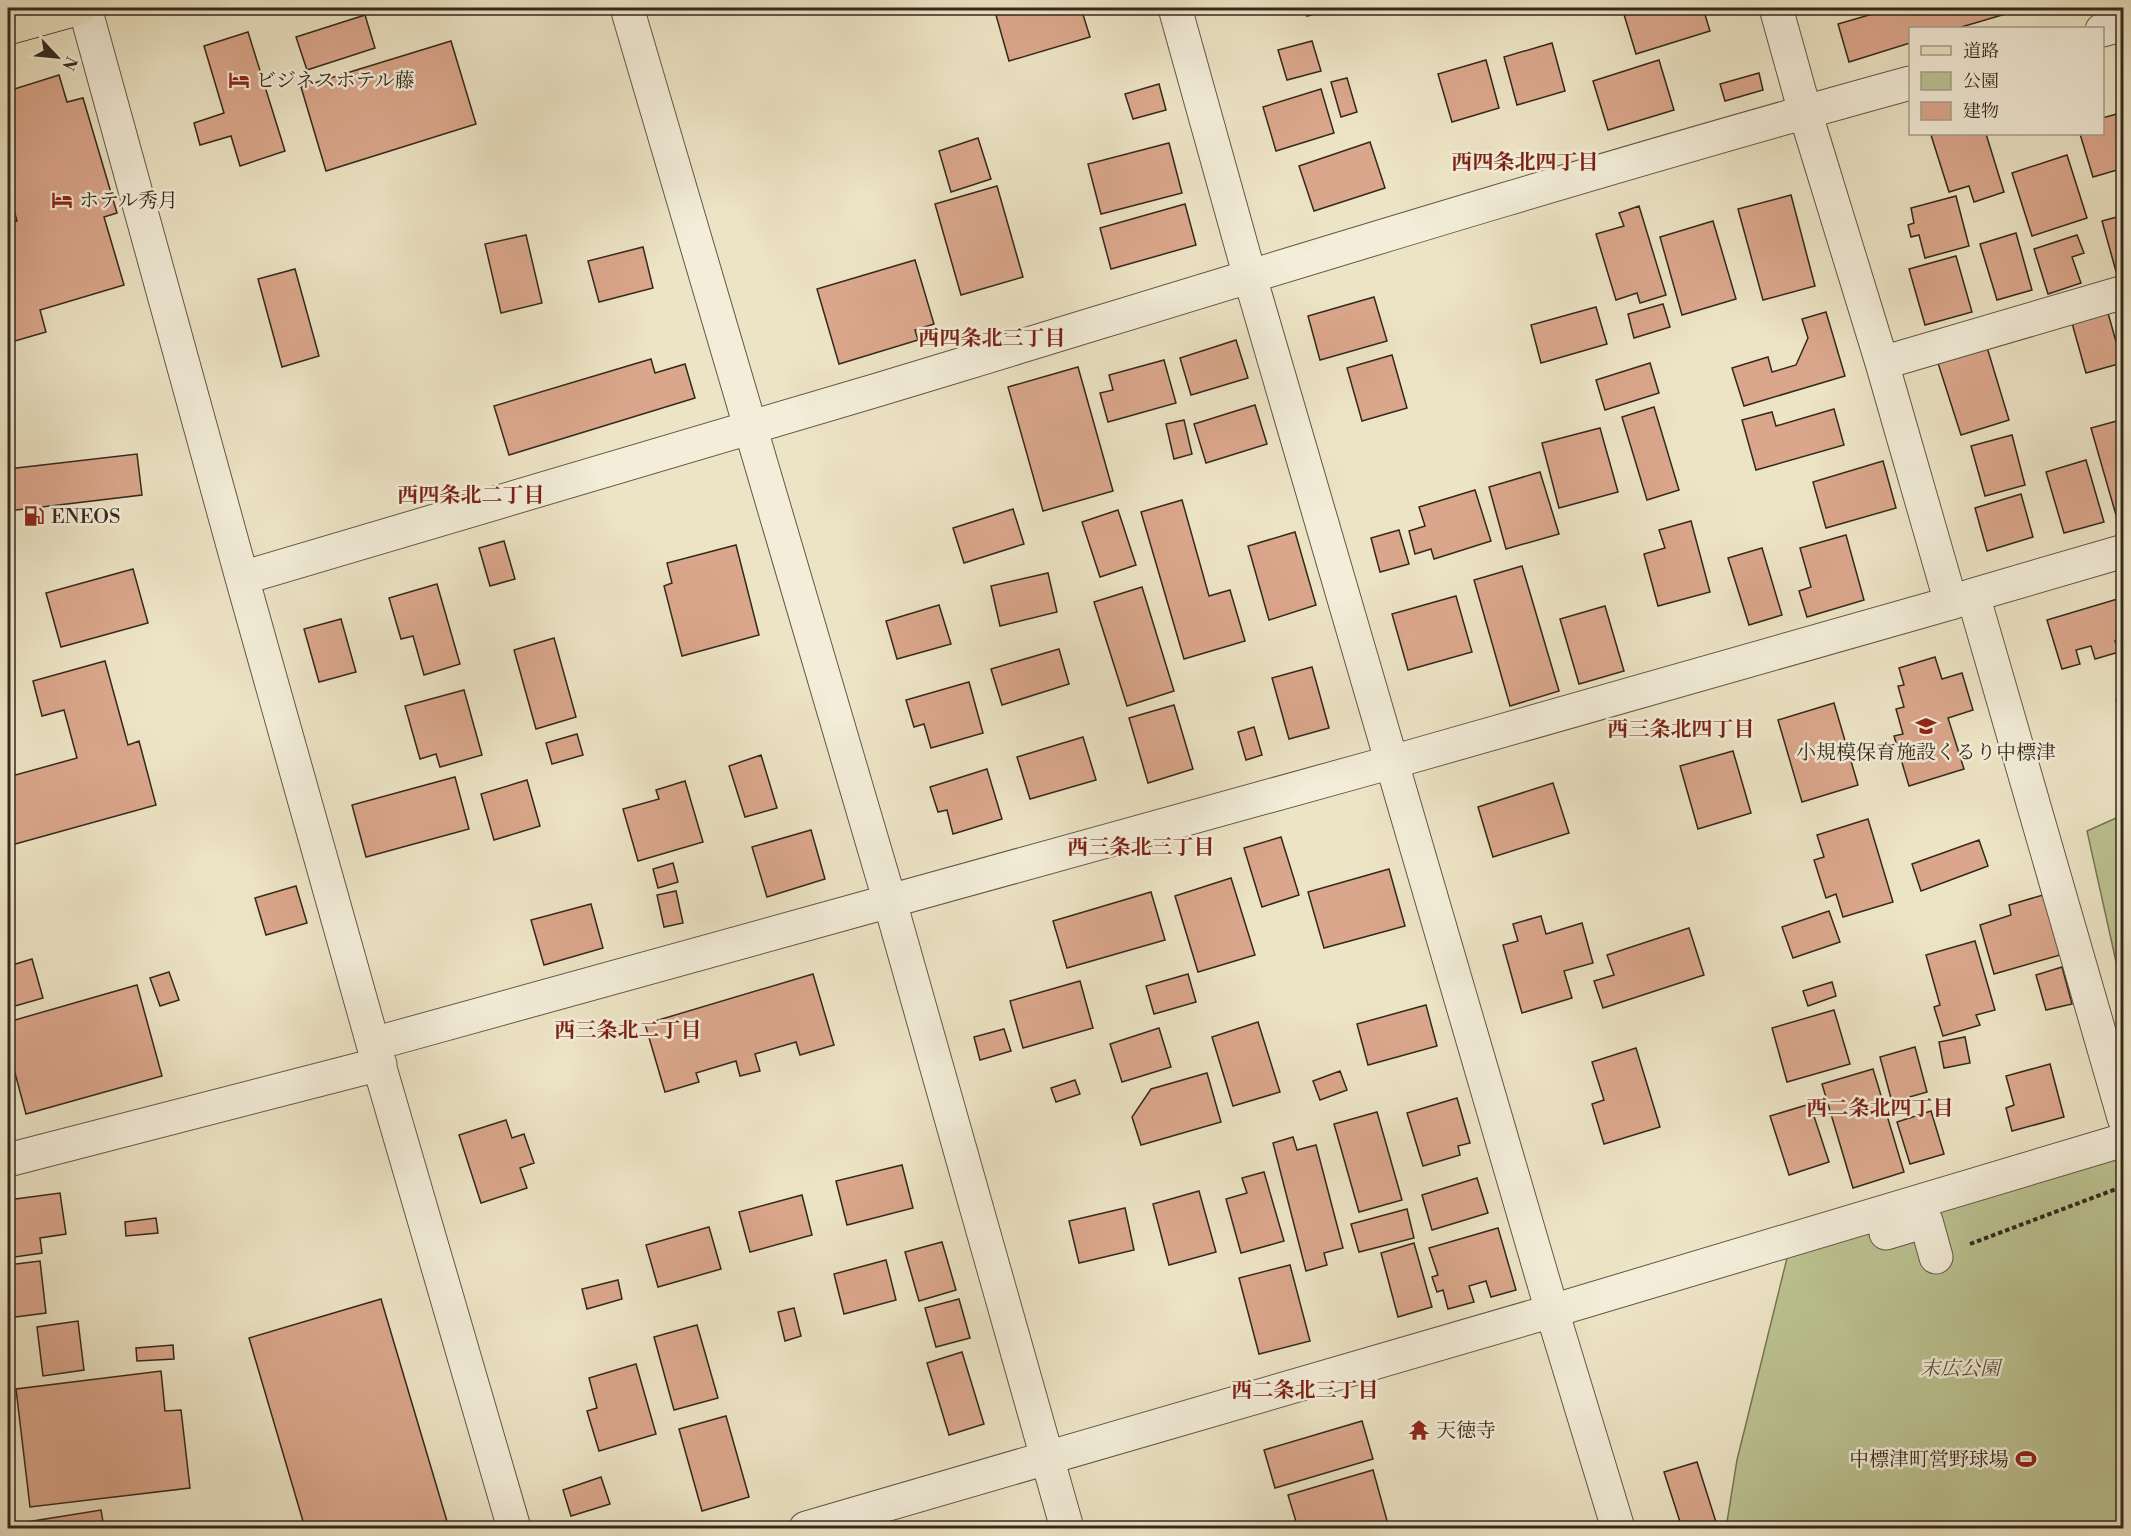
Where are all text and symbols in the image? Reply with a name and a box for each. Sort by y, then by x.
north arrow [27,27,87,87]
legend [1909,27,2104,135]
text: 道路 [1963,40,1999,63]
text: N [58,53,81,74]
hotel icon: ビジネスホテル藤 [227,68,251,92]
place label: ビジネスホテル藤 [256,69,414,94]
text: 公園 [1963,70,1999,93]
text: 建物 [1963,100,1999,123]
district label: 西四条北四丁目 [1452,150,1599,176]
hotel icon: ホテル秀月 [50,188,74,212]
place label: ホテル秀月 [79,189,178,214]
district label: 西四条北三丁目 [919,326,1066,352]
district label: 西四条北二丁目 [398,483,545,509]
fuel station icon: ENEOS [22,504,46,528]
place label: ENEOS [51,505,120,530]
school or university icon: 小規模保育施設くるり中標津 [1914,714,1938,738]
district label: 西三条北四丁目 [1608,717,1755,743]
place label: 小規模保育施設くるり中標津 [1796,741,2056,766]
district label: 西三条北三丁目 [1068,835,1215,861]
district label: 西三条北二丁目 [555,1018,702,1044]
district label: 西二条北四丁目 [1807,1096,1954,1122]
park label: 末広公園 [1920,1357,2003,1382]
district label: 西二条北三丁目 [1232,1378,1379,1404]
temple icon: 天徳寺 [1407,1418,1431,1442]
place label: 天徳寺 [1436,1419,1496,1444]
sports icon: 中標津町営野球場 [2014,1447,2038,1471]
place label: 中標津町営野球場 [1849,1448,2009,1473]

